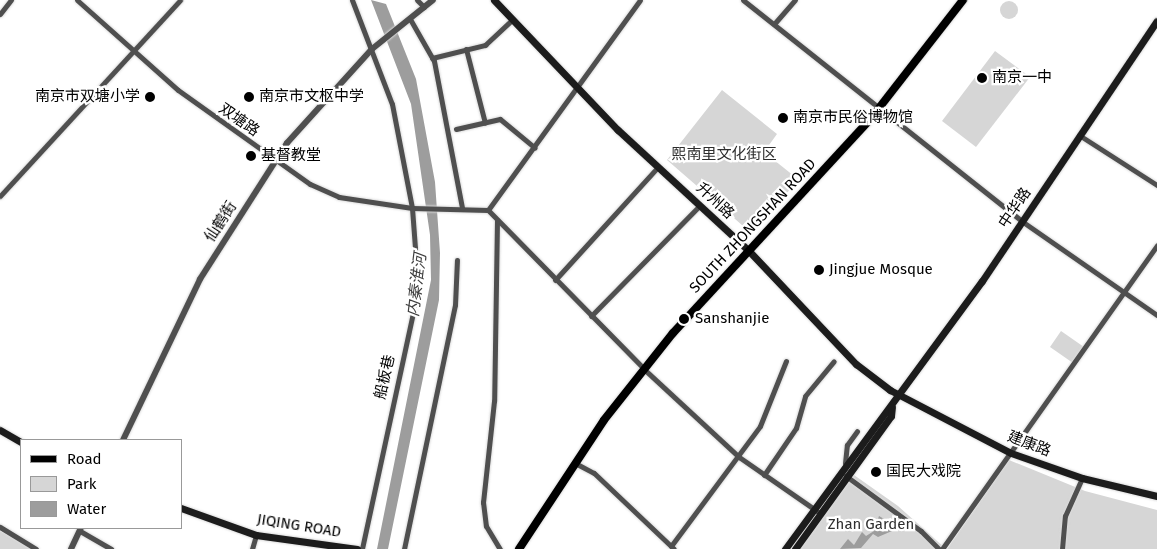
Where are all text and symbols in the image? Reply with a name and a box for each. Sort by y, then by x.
place label: 南京一中 [992,69,1052,87]
marker: 南京一中 [976,72,988,84]
place label: 南京市双塘小学 [35,88,140,106]
place label: 南京市文枢中学 [259,88,364,106]
marker: 南京市双塘小学 [144,91,156,103]
marker: 南京市文枢中学 [243,91,255,103]
street label: 双塘路 [215,100,263,140]
place label: 南京市民俗博物馆 [793,109,913,127]
marker: 南京市民俗博物馆 [777,112,789,124]
park label: 熙南里文化街区 [672,146,776,164]
place label: 基督教堂 [261,147,321,165]
marker: 基督教堂 [245,150,257,162]
street label: SOUTH ZHONGSHAN ROAD [686,155,820,297]
street label: 升州路 [692,179,738,223]
street label: 中华路 [995,184,1035,232]
street label: 仙鹤街 [201,198,241,246]
water label: 内秦淮河 [404,252,430,318]
place label: Jingjue Mosque [829,261,933,279]
marker: Jingjue Mosque [813,264,825,276]
place label: Sanshanjie [695,310,769,328]
marker: Sanshanjie [677,312,691,326]
street label: 船板巷 [371,353,399,401]
street label: 建康路 [1005,428,1053,460]
legend [20,439,182,529]
text: Road [67,450,102,468]
place label: 国民大戏院 [886,463,961,481]
marker: 国民大戏院 [870,466,882,478]
text: Park [67,475,97,493]
text: Water [67,500,106,518]
street label: JIQING ROAD [256,510,342,542]
park label: Zhan Garden [828,516,914,534]

